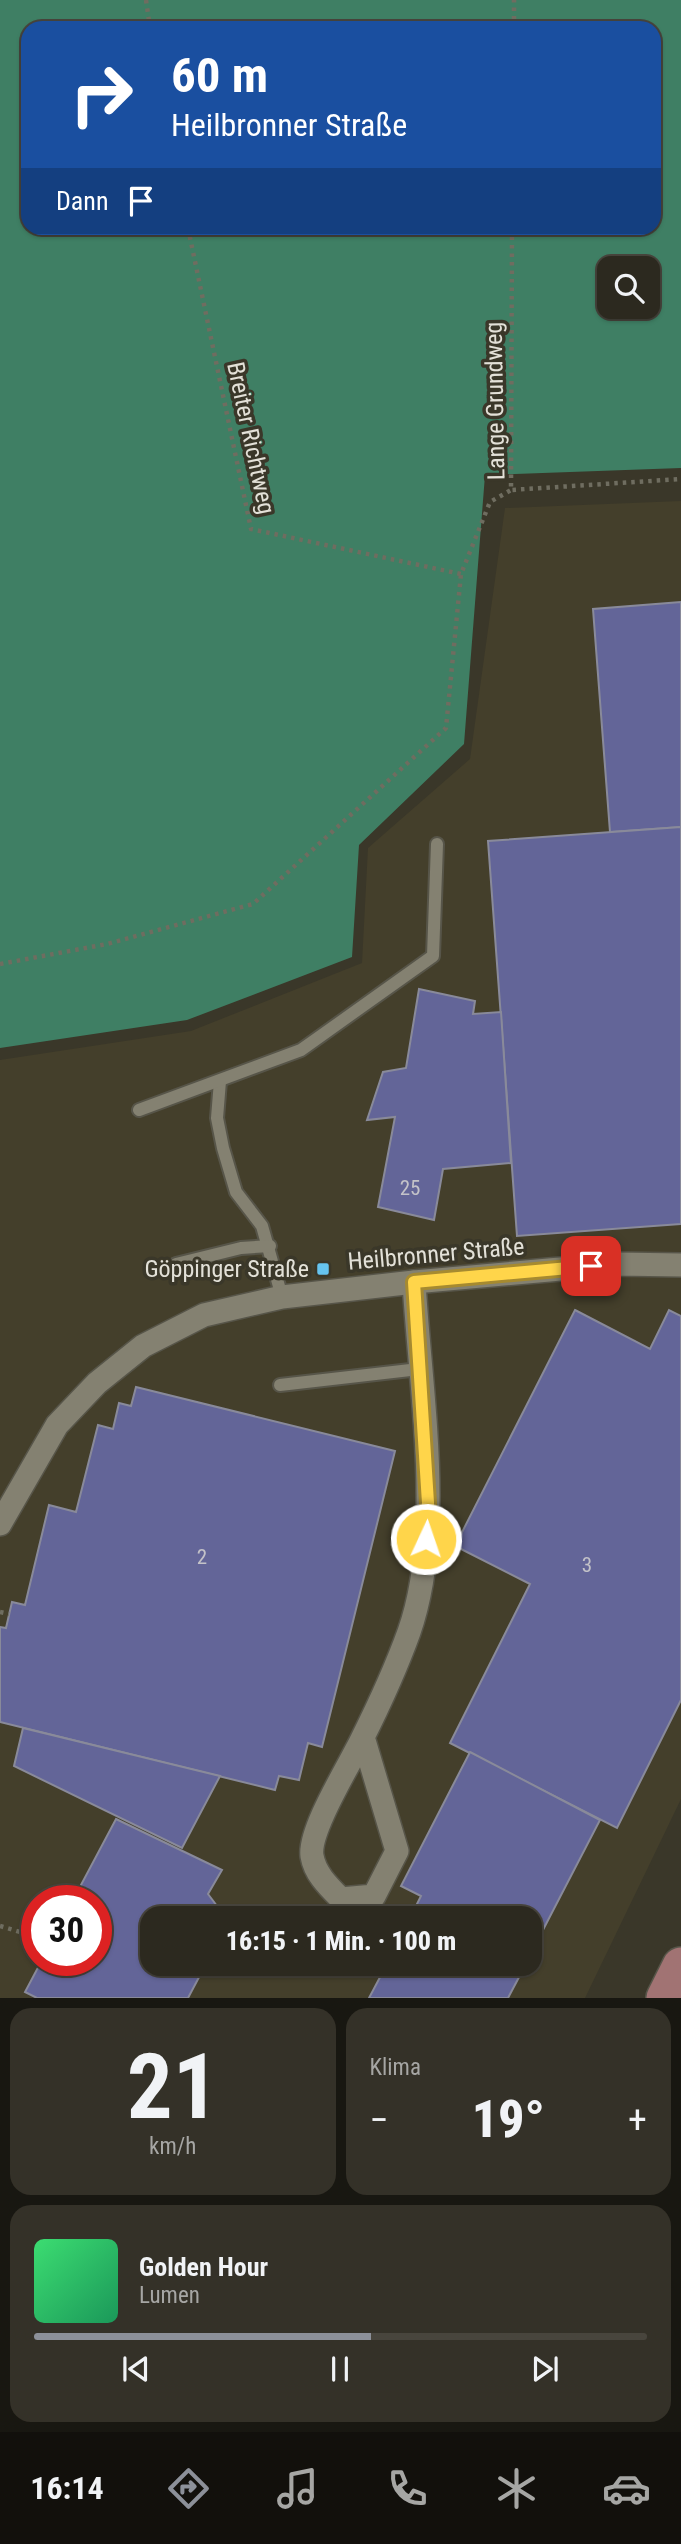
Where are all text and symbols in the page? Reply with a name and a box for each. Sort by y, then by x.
text: 60 m [171,47,268,104]
icon: right [56,49,147,140]
text: Heilbronner Straße [171,106,407,144]
icon: arrive [122,182,160,220]
text: Dann [56,186,108,216]
map controls [597,256,660,319]
button: search [597,256,660,319]
street label: Lange Grundweg [480,322,510,480]
street label: Breiter Richtweg [221,359,281,517]
house number: 25 [400,1176,420,1200]
street label: Heilbronner Straße [347,1232,525,1276]
pin [561,1236,621,1296]
icon: arrive [572,1247,610,1285]
place label: Göppinger Straße [144,1255,309,1283]
marker: Göppinger Straße [315,1261,331,1277]
position arrow [389,1502,463,1576]
house number: 2 [197,1545,207,1569]
house number: 3 [582,1553,592,1577]
speed limit sign: 30 [21,1885,112,1976]
text: 16:15 · 1 Min. · 100 m [226,1926,456,1956]
text: 21 [127,2034,219,2140]
text: Klima [370,2054,421,2081]
text: 19° [472,2089,545,2150]
text: − [370,2098,389,2142]
text: + [628,2098,647,2142]
text: km/h [149,2133,196,2160]
text: Golden Hour [139,2252,268,2282]
text: Lumen [139,2282,200,2309]
icon: previous [117,2350,155,2388]
icon: pause [321,2350,359,2388]
icon: next [526,2350,564,2388]
icon: directions [164,2464,213,2513]
icon: music [273,2464,322,2513]
icon: phone [383,2464,432,2513]
icon: climate [492,2464,541,2513]
icon: car [602,2464,651,2513]
text: 16:14 [30,2469,104,2507]

